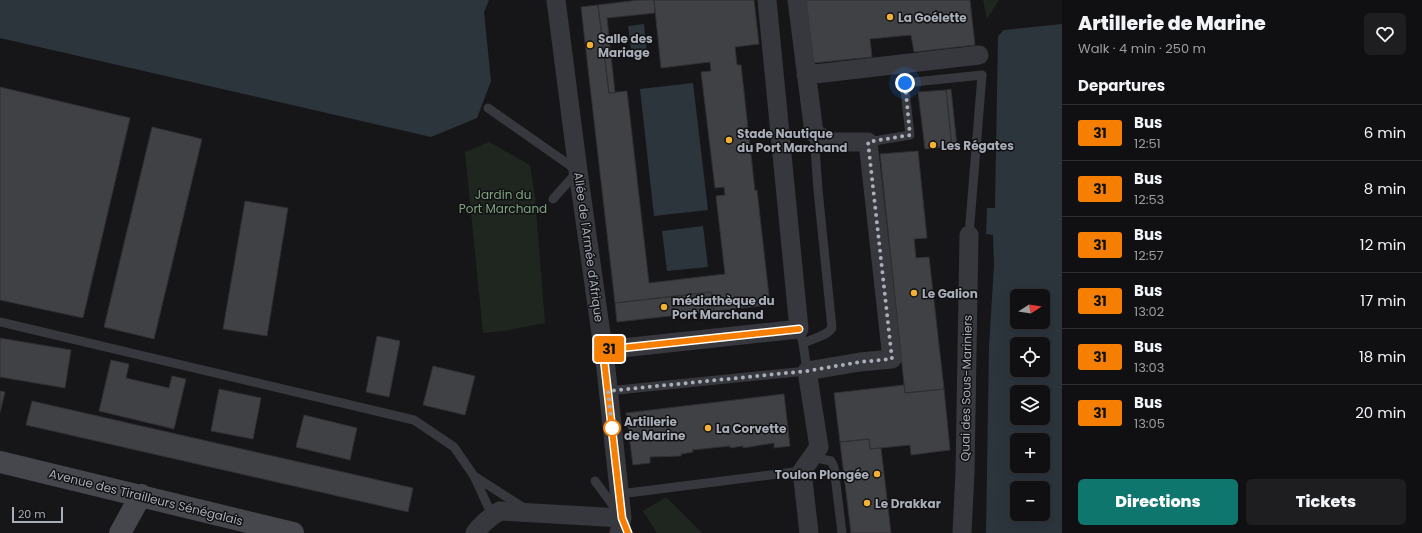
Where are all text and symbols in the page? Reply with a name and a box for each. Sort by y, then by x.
place label: La Goélette [898,9,967,26]
text: Artillerie de Marine [1078,10,1266,37]
marker: La Goélette [885,12,895,22]
button: heart [1364,13,1406,55]
place label: Salle des Mariage [598,30,653,61]
text: Walk · 4 min · 250 m [1078,39,1206,58]
marker: Salle des Mariage [585,40,595,50]
your location [895,73,915,93]
text: Departures [1078,75,1165,96]
text: Bus [1134,112,1162,133]
text: 6 min [1364,122,1406,143]
text: 31 [1093,123,1107,143]
place label: Stade Nautique du Port Marchand [737,125,848,156]
text: 12:51 [1134,134,1161,153]
marker: Stade Nautique du Port Marchand [724,135,734,145]
place label: Les Régates [941,137,1014,154]
marker: Les Régates [928,140,938,150]
text: Bus [1134,168,1162,189]
street label: Allée de l'Armée d'Afrique [570,171,608,323]
text: 8 min [1364,178,1406,199]
text: 31 [1093,179,1107,199]
park label: Jardin du Port Marchand [459,186,547,217]
text: 12:53 [1134,190,1164,209]
text: Bus [1134,224,1162,245]
text: 12 min [1360,234,1406,255]
text: 31 [1093,235,1107,255]
text: 12:57 [1134,246,1164,265]
text: Bus [1134,280,1162,301]
place label: Le Galion [922,285,978,302]
marker: Le Galion [909,288,919,298]
north arrow [1010,289,1050,329]
map controls [1010,289,1050,521]
text: 17 min [1360,290,1406,311]
text: 31 [1093,291,1107,311]
place label: médiathèque du Port Marchand [672,292,775,323]
marker: médiathèque du Port Marchand [659,302,669,312]
text: 13:02 [1134,302,1164,321]
street label: Quai des Sous-Mariniers [956,315,976,461]
line badge: 31 [591,336,627,362]
text: Bus [1134,336,1162,357]
button: locate [1010,337,1050,377]
text: 31 [602,339,616,359]
text: 18 min [1359,346,1406,367]
text: 31 [1093,347,1107,367]
text: 13:03 [1134,358,1164,377]
button: layers [1010,385,1050,425]
text: Bus [1134,392,1162,413]
text: 20 min [1355,402,1406,423]
text: 31 [1093,403,1107,423]
place label: Artillerie de Marine [624,413,686,444]
text: 13:05 [1134,414,1165,433]
marker: Artillerie de Marine [603,419,621,437]
place label: La Corvette [716,420,787,437]
marker: La Corvette [703,423,713,433]
button: + [1010,433,1050,473]
street label: Avenue des Tirailleurs Sénégalais [47,465,245,529]
place label: Toulon Plongée [775,466,870,483]
marker: Toulon Plongée [872,469,882,479]
button: Directions [1078,479,1238,525]
button: Tickets [1246,479,1406,525]
button: − [1010,481,1050,521]
place label: Le Drakkar [875,495,941,512]
marker: Le Drakkar [862,498,872,508]
scale bar [12,505,63,524]
text: 20 m [18,506,46,522]

